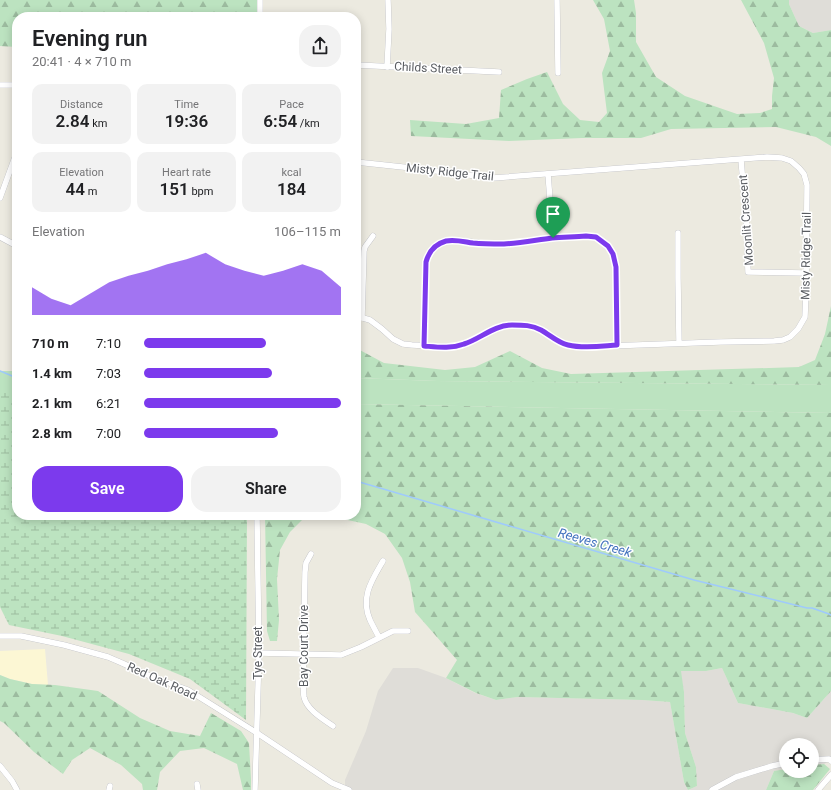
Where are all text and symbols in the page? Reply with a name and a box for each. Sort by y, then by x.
button: share [299,25,341,67]
text: Evening run [32,26,148,51]
text: 20:41 · 4 × 710 m [32,54,131,69]
street label: Childs Street [394,59,462,77]
text: Distance [60,98,103,111]
text: Time [174,98,199,111]
text: Pace [279,98,304,111]
text: 2.84 [56,111,90,131]
text: 19:36 [165,111,208,131]
text: 6:54 [263,111,297,131]
text: km [90,117,107,130]
text: /km [297,117,320,130]
street label: Misty Ridge Trail [406,160,494,184]
text: Elevation [59,166,104,179]
text: Heart rate [162,166,211,179]
text: kcal [282,166,301,179]
street label: Moonlit Crescent [736,174,756,266]
text: 44 [66,179,85,199]
text: 151 [160,179,189,199]
text: 184 [277,179,306,199]
text: m [85,185,97,198]
text: bpm [189,185,213,198]
pin [536,197,570,238]
icon: arrive [542,203,564,225]
street label: Misty Ridge Trail [798,212,814,300]
text: Elevation [32,224,85,239]
text: 106–115 m [274,224,341,239]
text: 710 m [32,336,69,351]
text: 7:10 [96,336,121,351]
text: 1.4 km [32,366,72,381]
text: 7:03 [96,366,121,381]
text: 2.1 km [32,396,72,411]
text: 6:21 [96,396,121,411]
text: 2.8 km [32,426,72,441]
text: 7:00 [96,426,121,441]
button: Save [32,466,183,512]
button: Share [191,466,341,512]
water label: Reeves Creek [556,525,634,560]
street label: Bay Court Drive [297,605,311,687]
street label: Tye Street [251,626,265,680]
street label: Red Oak Road [125,659,199,703]
map controls [779,738,819,778]
button: locate [779,738,819,778]

